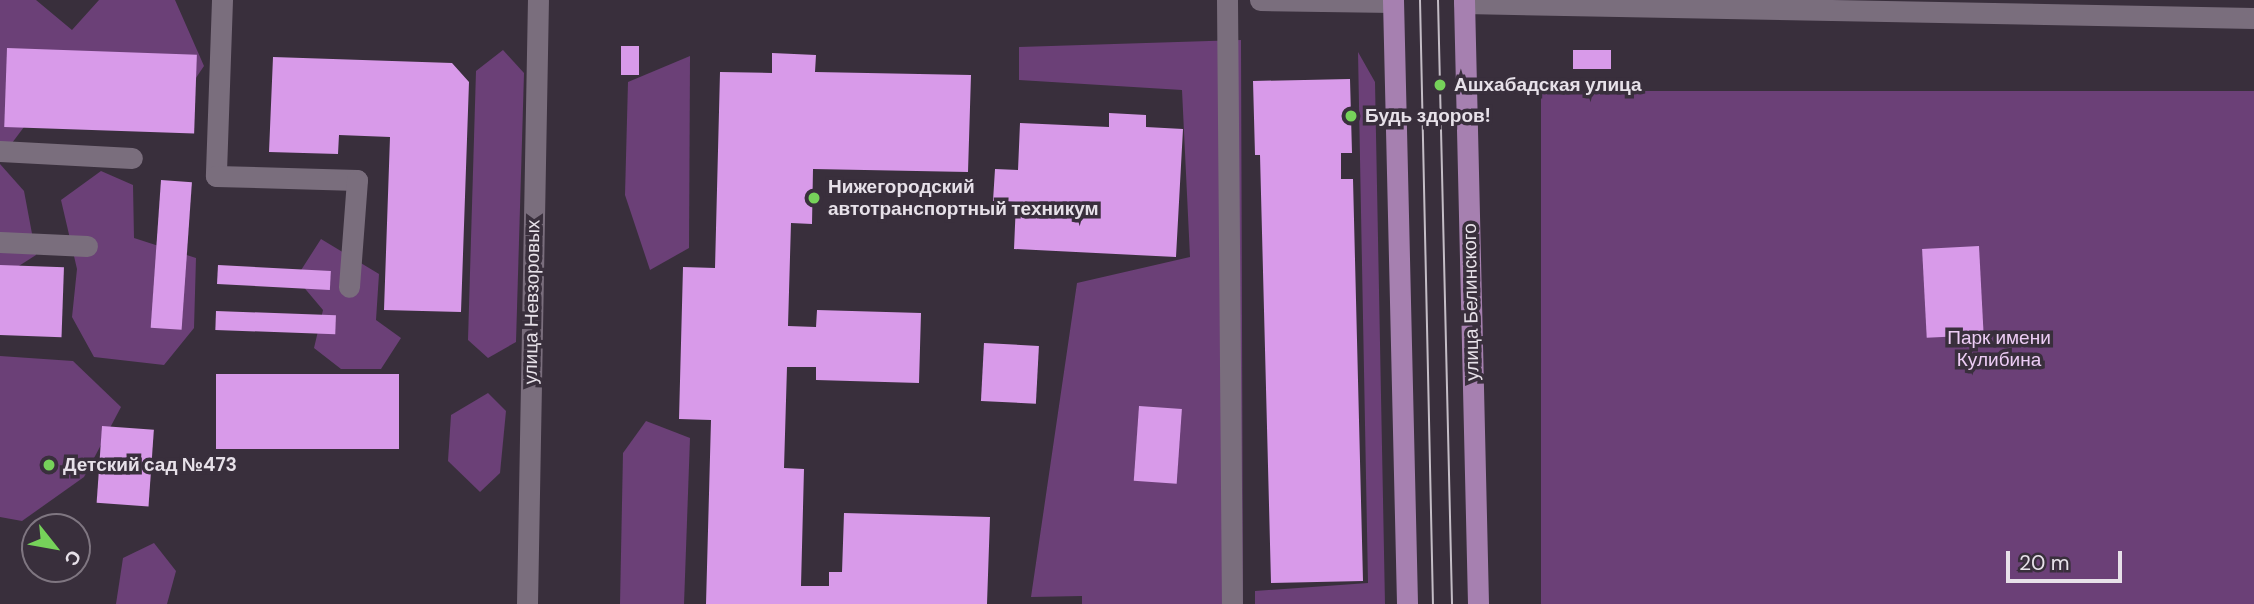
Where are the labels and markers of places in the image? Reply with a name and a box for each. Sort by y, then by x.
place label: Ашхабадская улица [1454,74,1642,96]
marker: Ашхабадская улица [1432,77,1448,93]
place label: Будь здоров! [1365,105,1491,127]
marker: Будь здоров! [1343,108,1359,124]
place label: Нижегородский автотранспортный техникум [828,176,1099,220]
marker: Нижегородский автотранспортный техникум [806,190,822,206]
place label: Детский сад №473 [63,454,237,476]
marker: Детский сад №473 [41,457,57,473]

